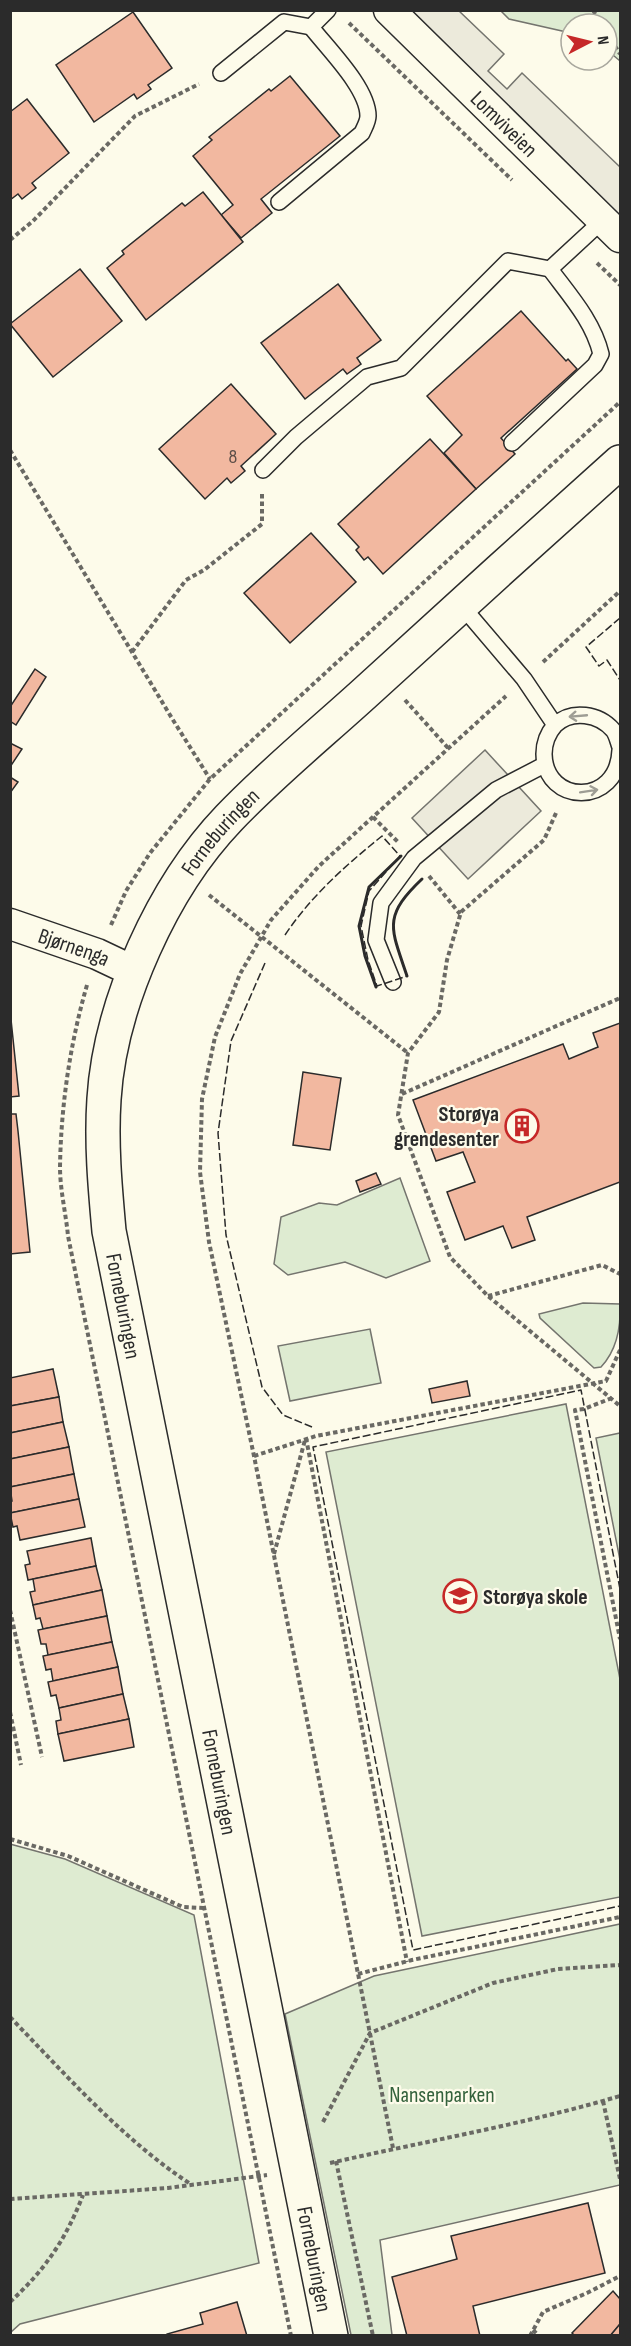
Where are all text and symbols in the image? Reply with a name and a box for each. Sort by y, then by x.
north arrow [559,12,619,72]
text: N [592,35,612,46]
street label: Lomviveien [464,86,543,163]
house number: 8 [229,445,237,469]
one-way arrow [569,711,589,722]
street label: Forneburingen [176,783,266,881]
one-way arrow [579,785,598,796]
street label: Bjørnenga [34,923,114,973]
place label: Storøya grendesenter [394,1101,499,1153]
building icon: Storøya grendesenter [504,1108,540,1144]
street label: Forneburingen [99,1251,146,1361]
school or university icon: Storøya skole [442,1578,478,1614]
place label: Storøya skole [483,1584,588,1611]
street label: Forneburingen [195,1727,242,1837]
park label: Nansenparken [389,2082,495,2109]
street label: Forneburingen [290,2204,337,2314]

